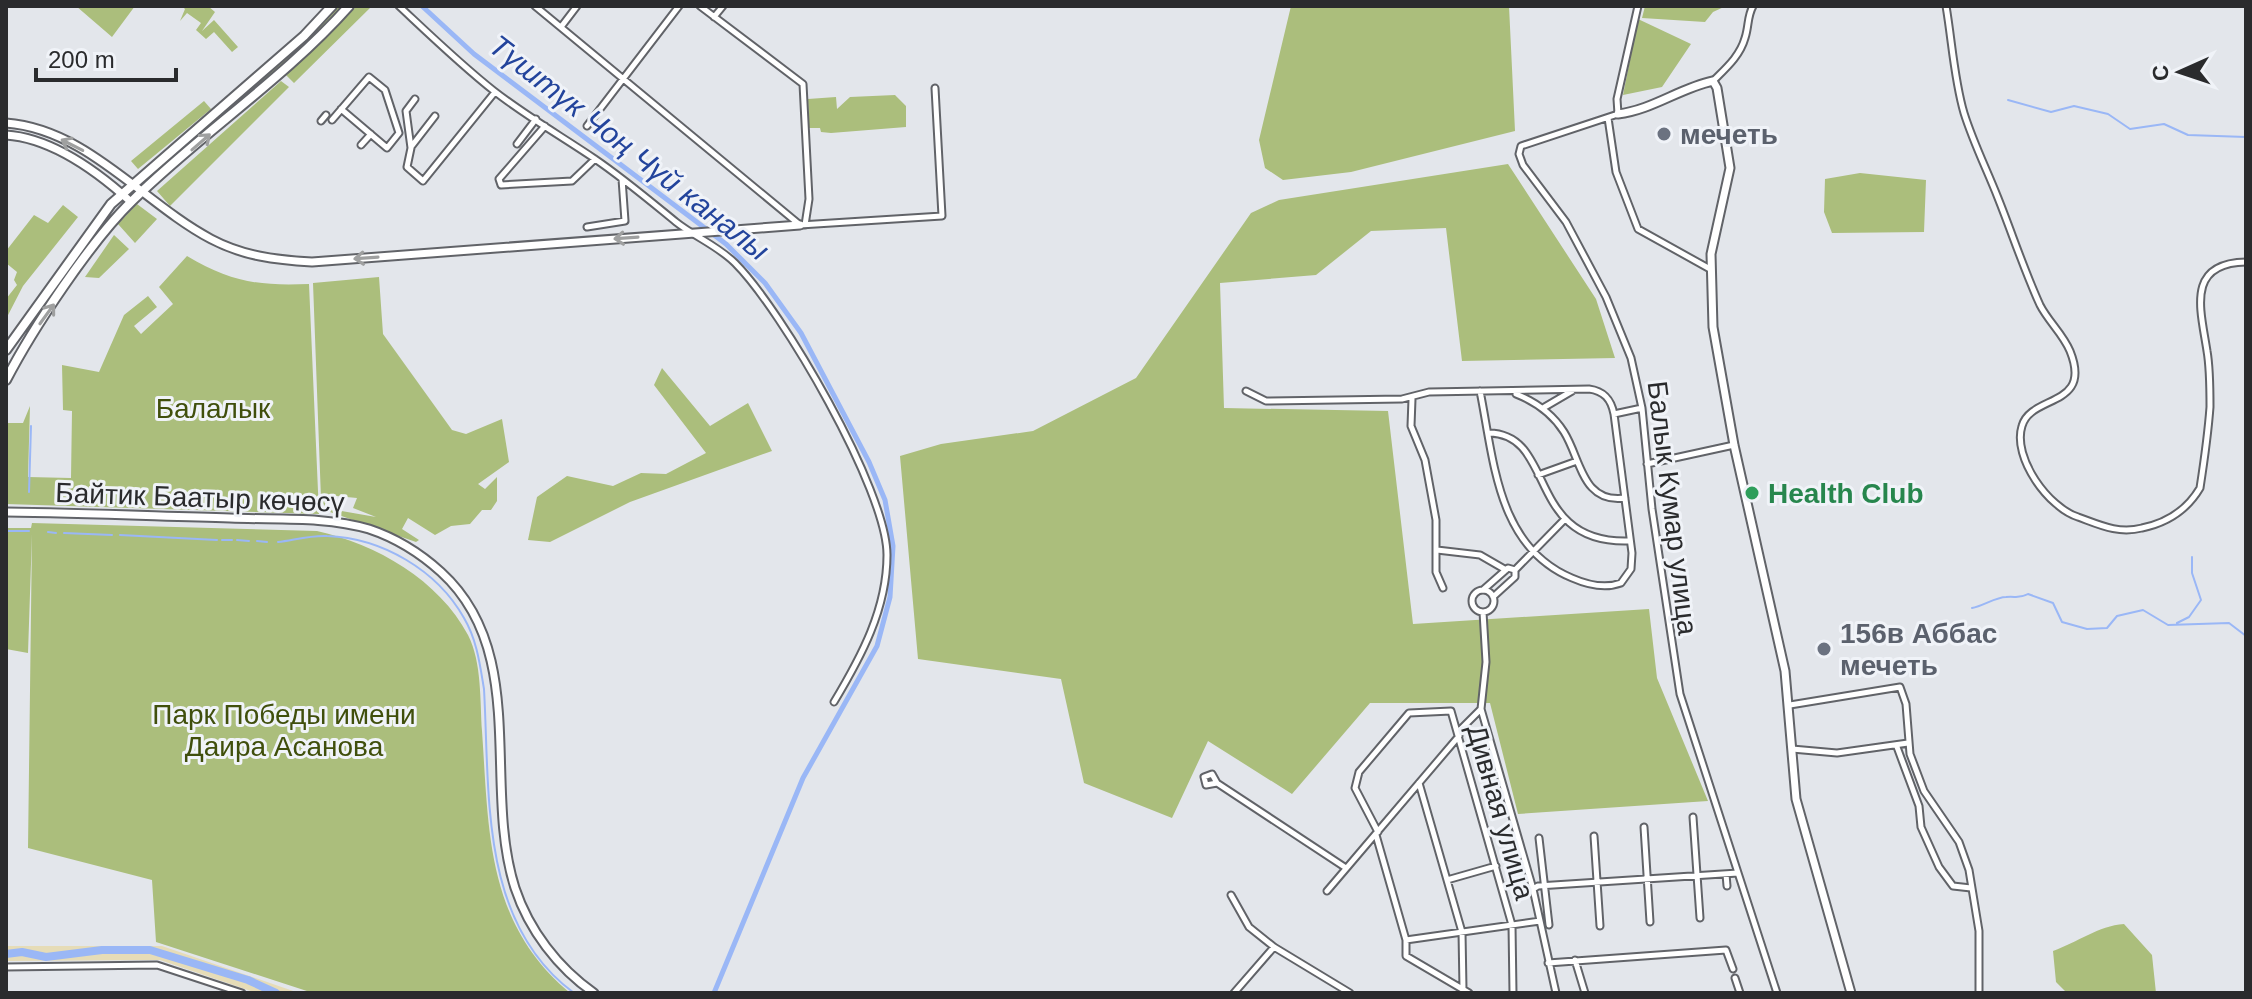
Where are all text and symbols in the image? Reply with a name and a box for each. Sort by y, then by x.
water label: Түштүк Чоң Чүй каналы [483,28,776,267]
scale bar [36,32,176,82]
north arrow [2140,32,2220,112]
text: 200 m [48,46,115,73]
text: С [2148,64,2173,82]
place label: мечеть [1680,119,1778,150]
marker: мечеть [1655,125,1673,143]
one-way arrow [190,133,211,151]
one-way arrow [61,137,85,152]
one-way arrow [613,231,640,246]
one-way arrow [353,251,380,266]
one-way arrow [39,304,55,326]
street label: Балык Кумар улица [1642,379,1704,637]
park label: Балалык [156,393,271,424]
street label: Байтик Баатыр көчөсү [55,477,345,518]
place label: Health Club [1768,478,1924,509]
marker: Health Club [1743,484,1761,502]
place label: 156в Аббас мечеть [1840,618,1997,681]
marker: 156в Аббас мечеть [1815,640,1833,658]
park label: Парк Победы имени Даира Асанова [152,699,416,762]
street label: Дивная улица [1461,721,1540,904]

